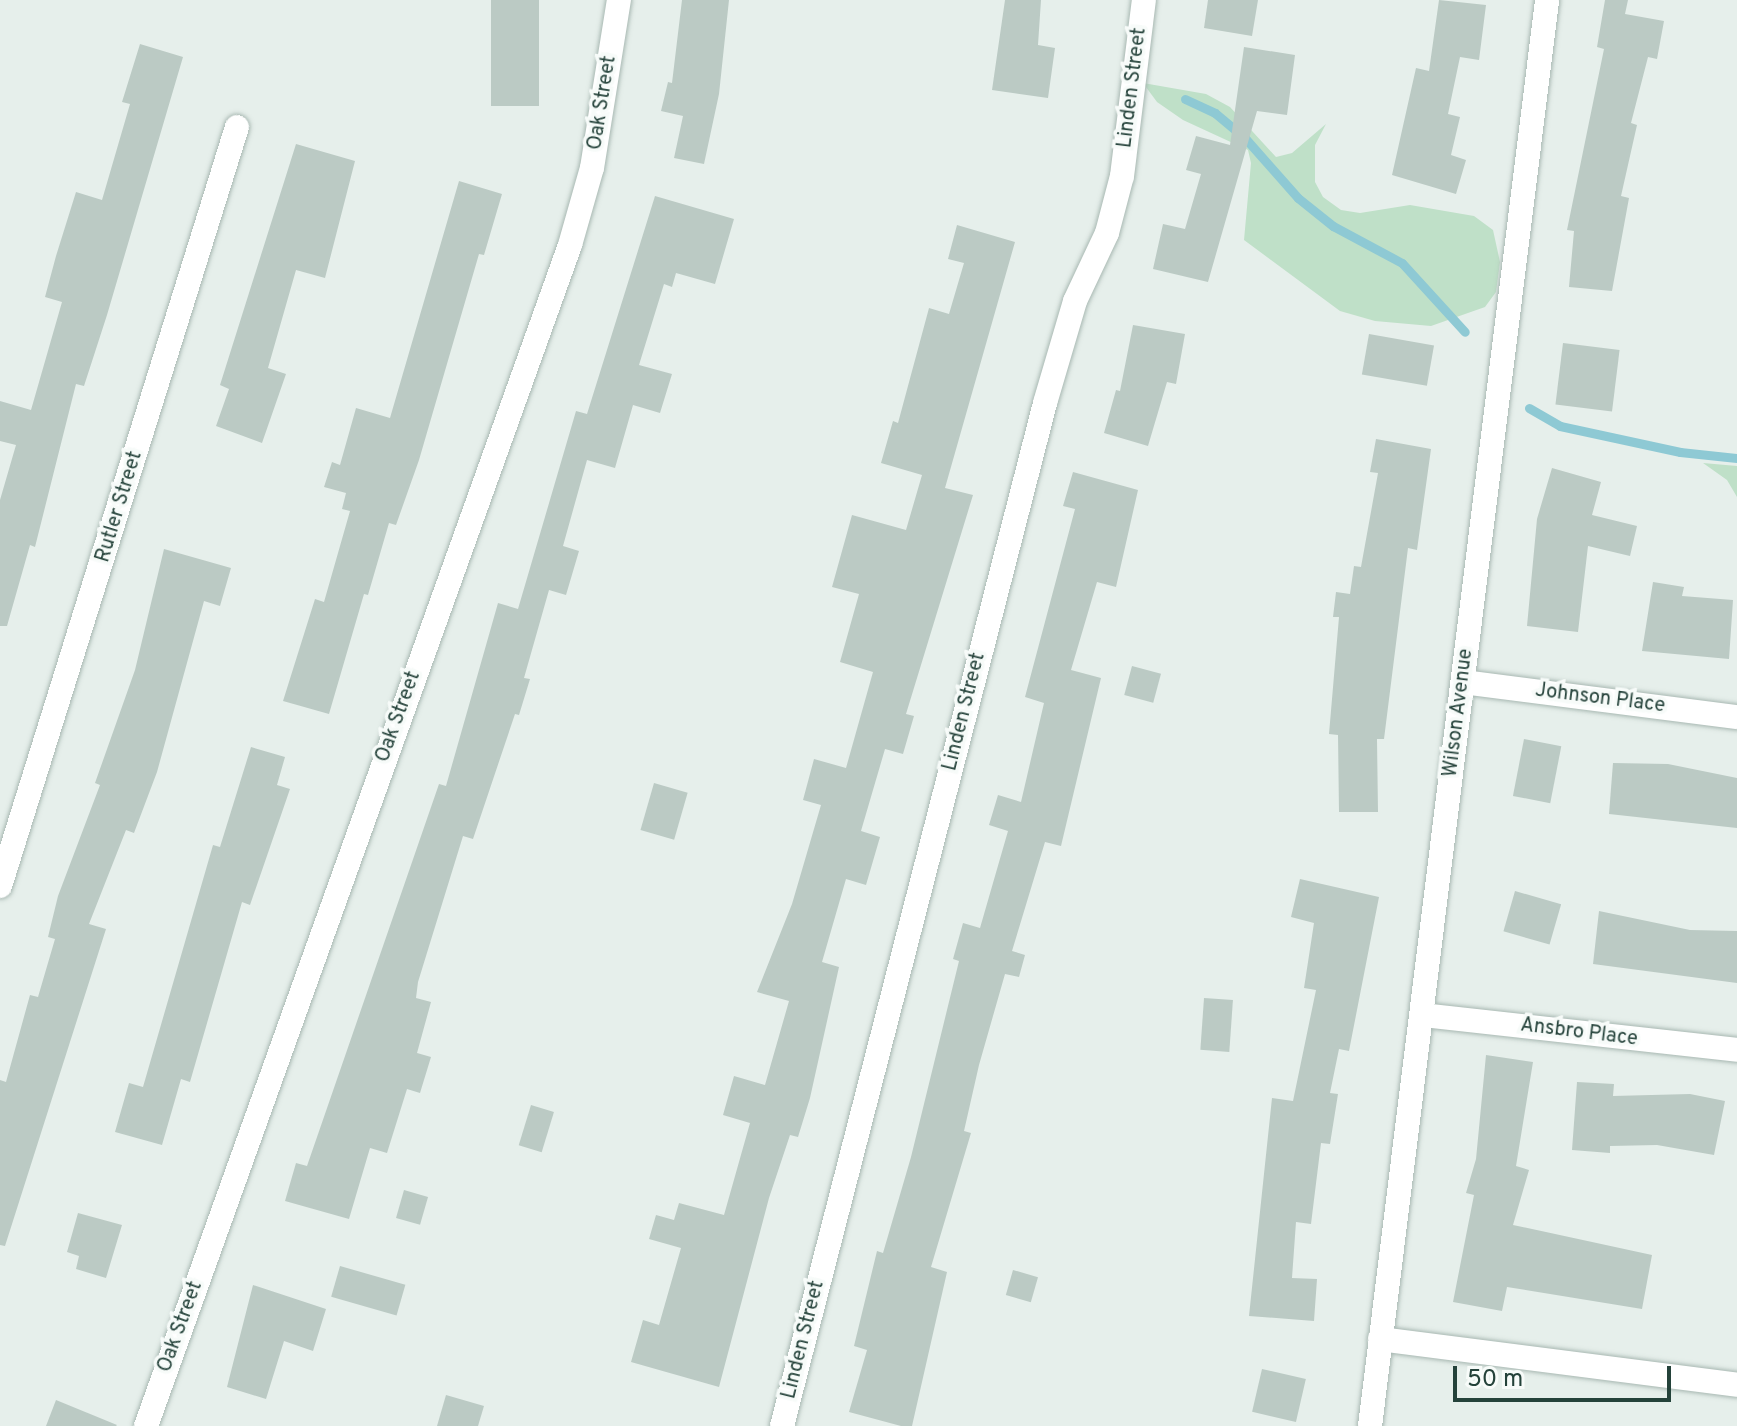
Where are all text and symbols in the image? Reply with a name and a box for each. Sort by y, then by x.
street label: Linden Street [1114,26,1152,150]
street label: Oak Street [584,54,622,152]
street label: Rutler Street [92,448,148,566]
street label: Wilson Avenue [1439,647,1479,779]
street label: Linden Street [939,650,991,774]
street label: Oak Street [371,668,427,766]
street label: Johnson Place [1534,679,1666,719]
street label: Ansbro Place [1519,1014,1639,1052]
street label: Oak Street [153,1278,209,1376]
street label: Linden Street [778,1278,830,1402]
scale bar [1457,1350,1675,1400]
text: 50 m [1467,1365,1523,1395]

